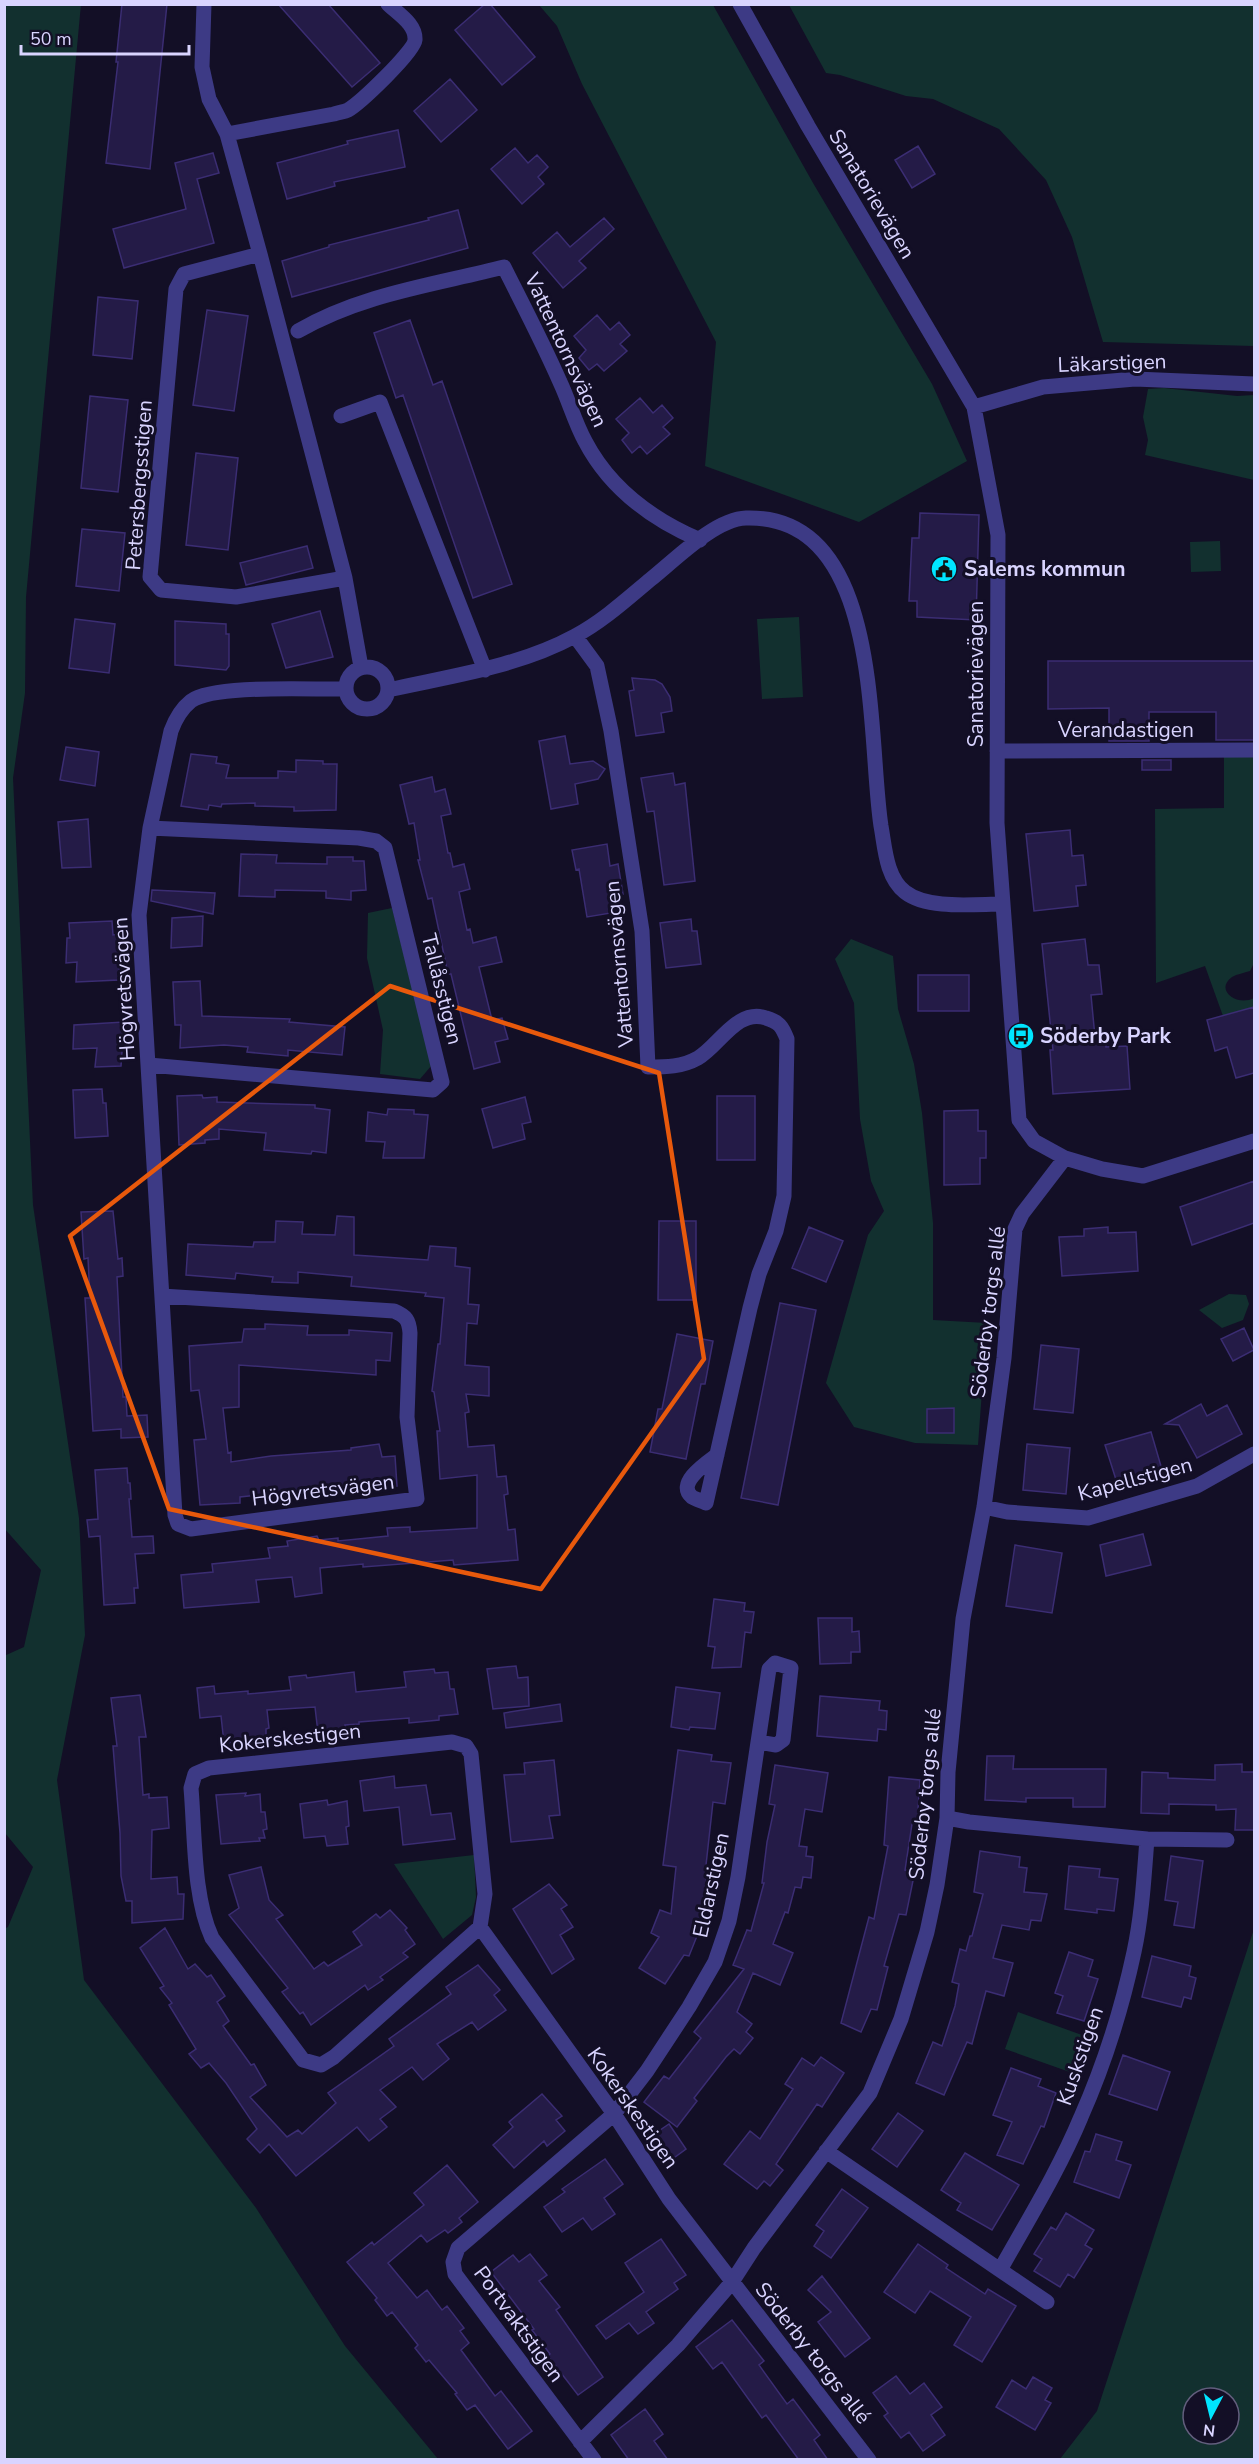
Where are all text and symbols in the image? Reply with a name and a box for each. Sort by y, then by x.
scale bar [21,18,189,56]
text: 50 m [30,27,72,51]
street label: Sanatorievägen [822,124,922,264]
street label: Vattentornsvägen [518,267,614,432]
street label: Läkarstigen [1057,347,1167,379]
street label: Petersbergsstigen [119,399,159,571]
public building icon: Salems kommun [929,554,959,584]
place label: Salems kommun [964,555,1125,583]
street label: Sanatorievägen [962,601,990,747]
street label: Verandastigen [1057,716,1194,744]
street label: Vattentornsvägen [598,879,640,1050]
street label: Högvretsvägen [106,917,142,1061]
street label: Tallåsstigen [415,931,469,1047]
bus stop icon: Söderby Park [1006,1021,1036,1051]
place label: Söderby Park [1040,1022,1172,1050]
street label: Söderby torgs allé [964,1225,1012,1399]
street label: Kapellstigen [1075,1450,1195,1508]
street label: Högvretsvägen [250,1467,396,1513]
street label: Söderby torgs allé [902,1707,948,1881]
street label: Kokerskestigen [218,1717,362,1759]
street label: Eldarstigen [686,1830,736,1940]
street label: Kuskstigen [1050,2003,1110,2109]
street label: Kokerskestigen [581,2042,685,2174]
street label: Portvaktstigen [467,2260,571,2388]
street label: Söderby torgs allé [749,2276,877,2430]
north arrow [1181,2386,1241,2446]
text: N [1202,2418,1217,2442]

